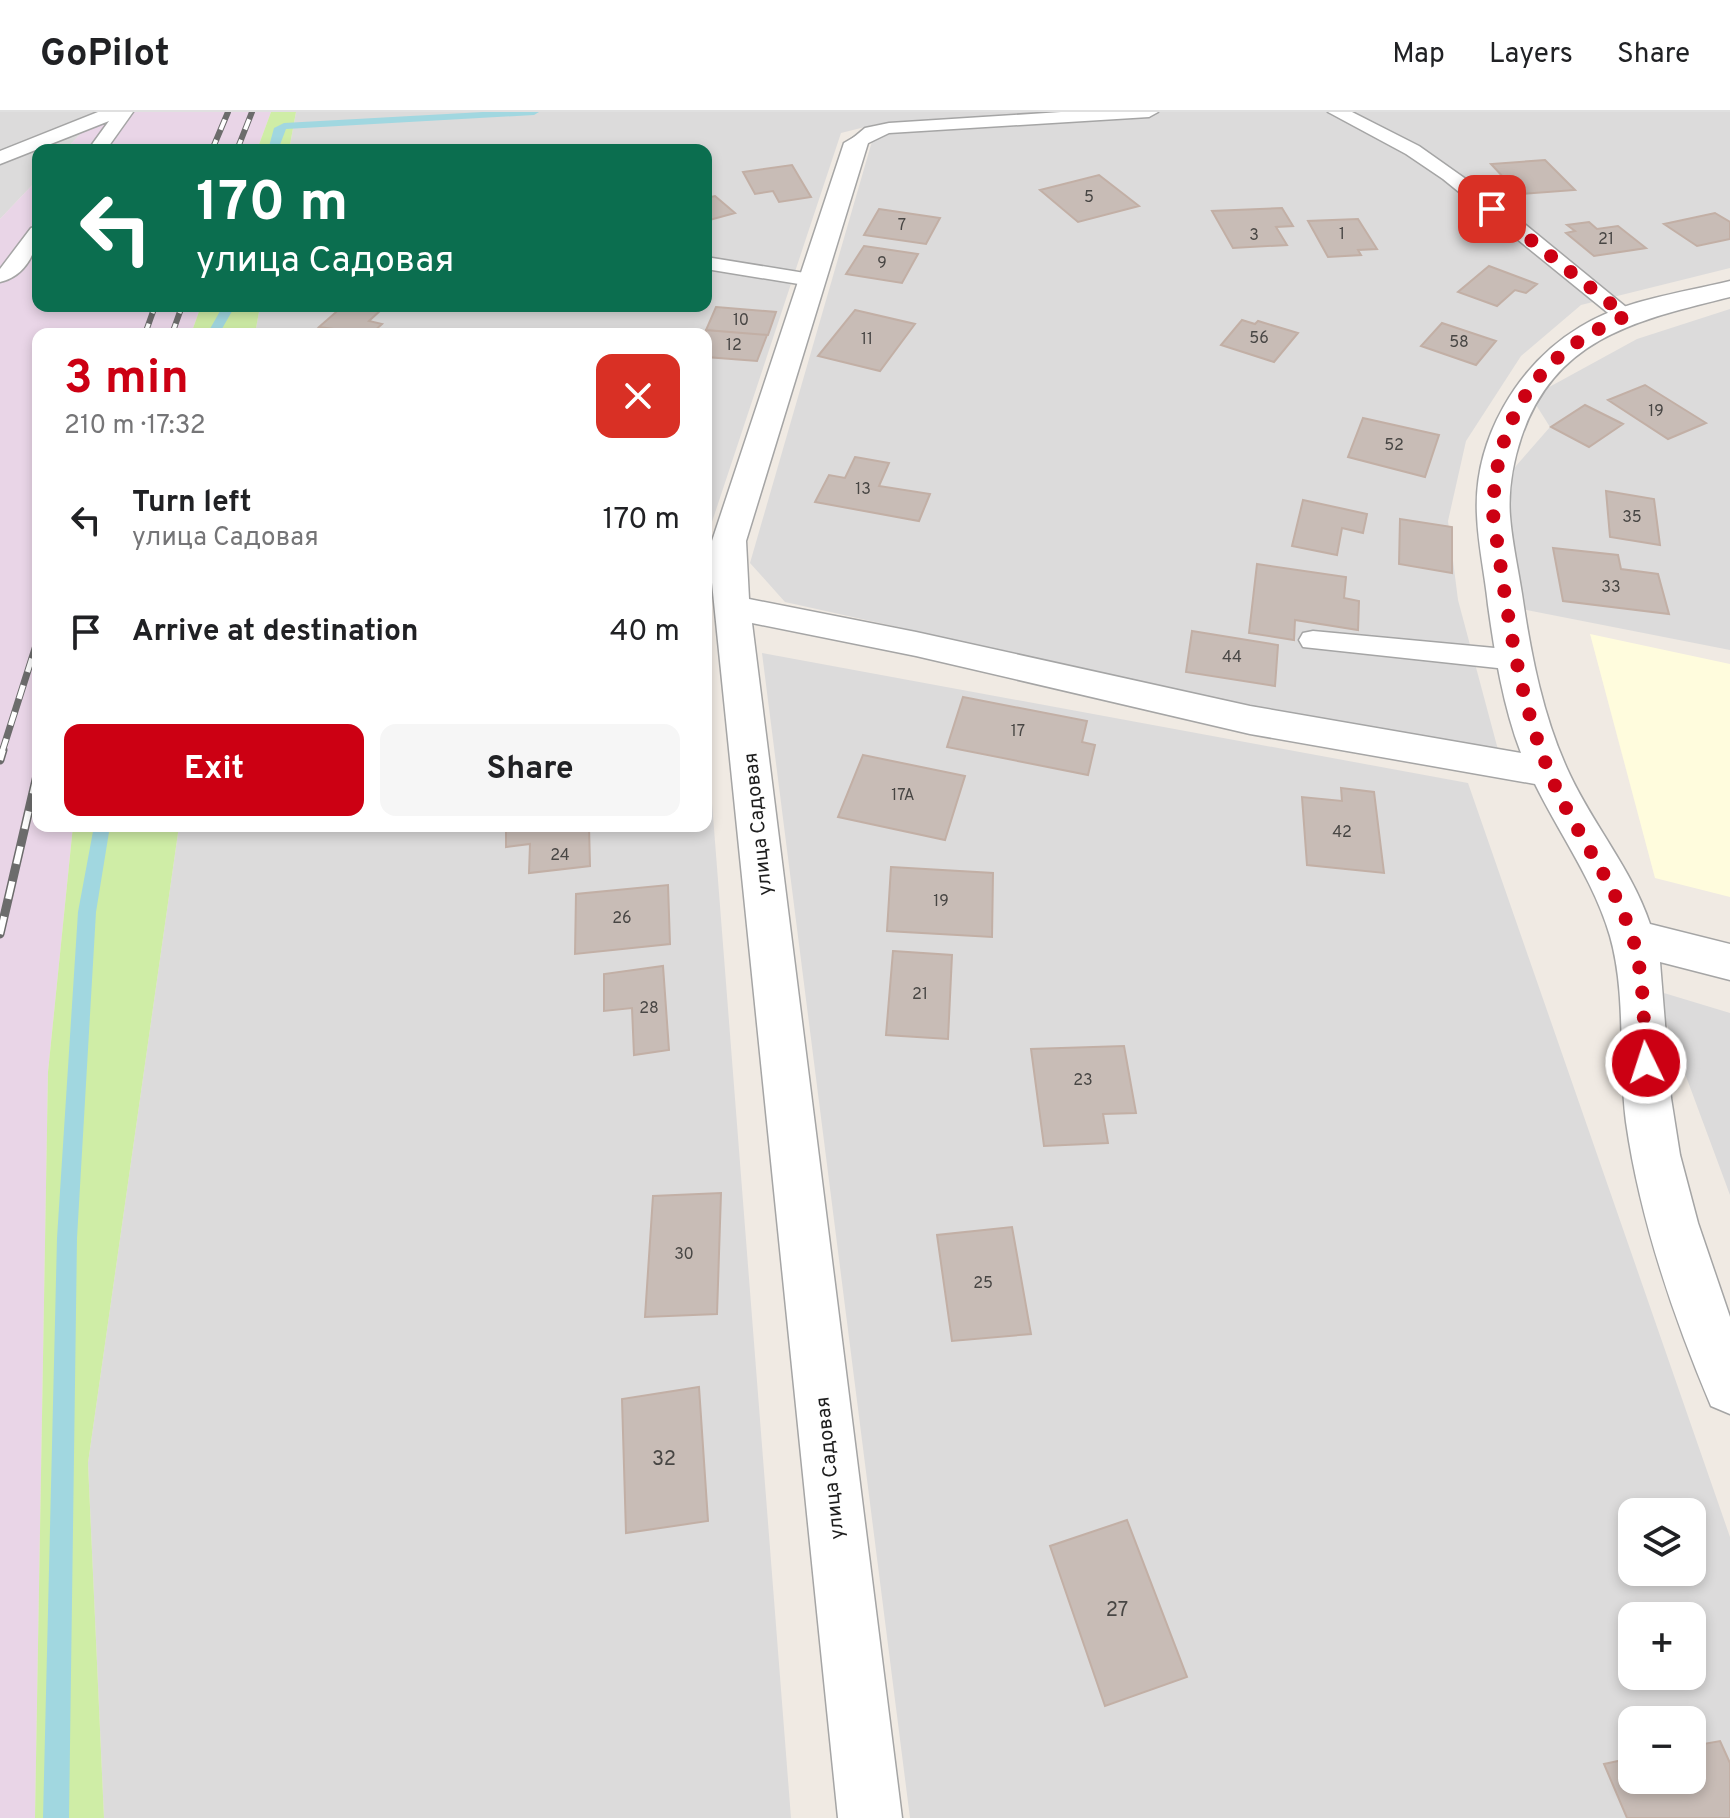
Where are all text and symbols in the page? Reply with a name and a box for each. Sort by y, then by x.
text: GoPilot [40,31,170,80]
text: Map [1392,37,1445,73]
text: Layers [1489,37,1573,73]
text: Share [1617,37,1690,73]
text: 170 m [196,170,348,240]
pin [1458,175,1526,243]
icon: left [64,176,168,280]
icon: arrive [1470,187,1514,231]
house number: 5 [1084,188,1094,208]
house number: 7 [898,216,906,236]
house number: 1 [1339,225,1345,245]
house number: 3 [1249,226,1259,246]
house number: 21 [1598,230,1614,250]
text: улица Садовая [196,239,454,285]
house number: 9 [877,254,887,274]
house number: 10 [733,311,749,331]
house number: 56 [1249,329,1269,349]
house number: 11 [861,330,873,350]
house number: 58 [1449,333,1469,353]
house number: 12 [726,336,742,356]
text: 3 min [64,350,189,410]
button: close [596,354,680,438]
house number: 19 [1648,402,1664,422]
text: 210 m · 17:32 [64,410,206,443]
house number: 52 [1384,436,1404,456]
house number: 13 [855,480,871,500]
text: Turn left [132,485,252,522]
icon: left [64,498,108,542]
text: 170 m [602,502,680,539]
house number: 35 [1622,508,1642,528]
text: улица Садовая [132,522,319,555]
house number: 33 [1601,578,1621,598]
icon: arrive [64,610,108,654]
text: Arrive at destination [132,614,418,651]
text: 40 m [610,614,680,651]
house number: 44 [1222,648,1242,668]
house number: 17 [1011,722,1025,742]
button: Exit [64,724,364,816]
button: Share [380,724,680,816]
street label: улица Садовая [739,751,779,897]
house number: 17А [891,786,915,806]
house number: 42 [1332,823,1352,843]
house number: 24 [550,846,570,866]
house number: 19 [933,892,949,912]
house number: 26 [612,909,632,929]
house number: 21 [912,985,928,1005]
house number: 28 [639,999,659,1019]
position arrow [1604,1021,1688,1105]
house number: 23 [1073,1071,1093,1091]
house number: 30 [674,1245,694,1265]
house number: 25 [973,1274,993,1294]
street label: улица Садовая [811,1395,851,1541]
house number: 32 [652,1447,676,1473]
map controls [1618,1498,1706,1794]
button: layers [1618,1498,1706,1586]
house number: 27 [1106,1598,1128,1624]
button: + [1618,1602,1706,1690]
button: − [1618,1706,1706,1794]

